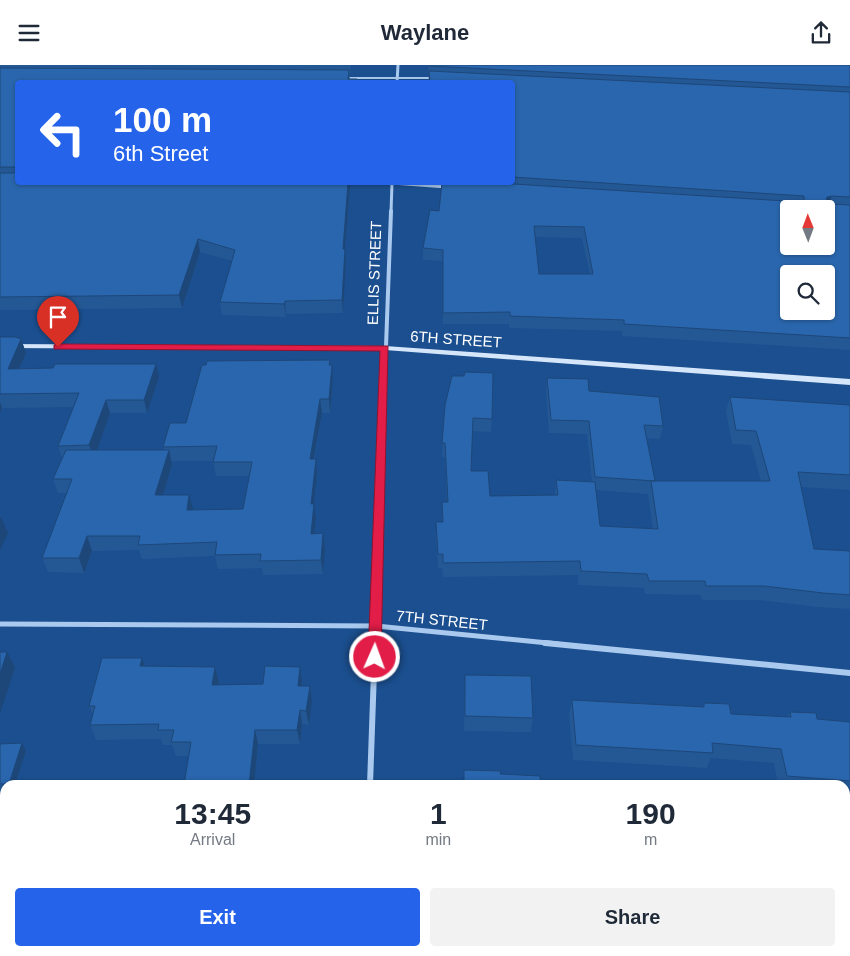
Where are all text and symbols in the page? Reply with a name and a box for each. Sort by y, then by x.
icon: menu [15,19,43,47]
icon: share [807,19,835,47]
text: Waylane [381,20,469,45]
icon: left [30,100,95,165]
text: 100 m [113,100,212,139]
text: 6th Street [113,141,208,166]
north arrow [780,200,835,255]
map controls [780,200,835,320]
street label: ELLIS STREET [364,221,384,325]
button: search [780,265,835,320]
pin [37,296,79,347]
icon: arrive [44,303,72,331]
street label: 6TH STREET [410,327,502,351]
street label: 7TH STREET [396,607,488,633]
position arrow [348,630,400,682]
text: 13:45 [174,797,251,830]
text: 1 [430,797,447,830]
text: 190 [626,797,676,830]
text: Arrival [190,831,235,848]
text: min [425,831,451,848]
text: m [644,831,657,848]
button: Exit [15,888,420,946]
button: Share [430,888,835,946]

